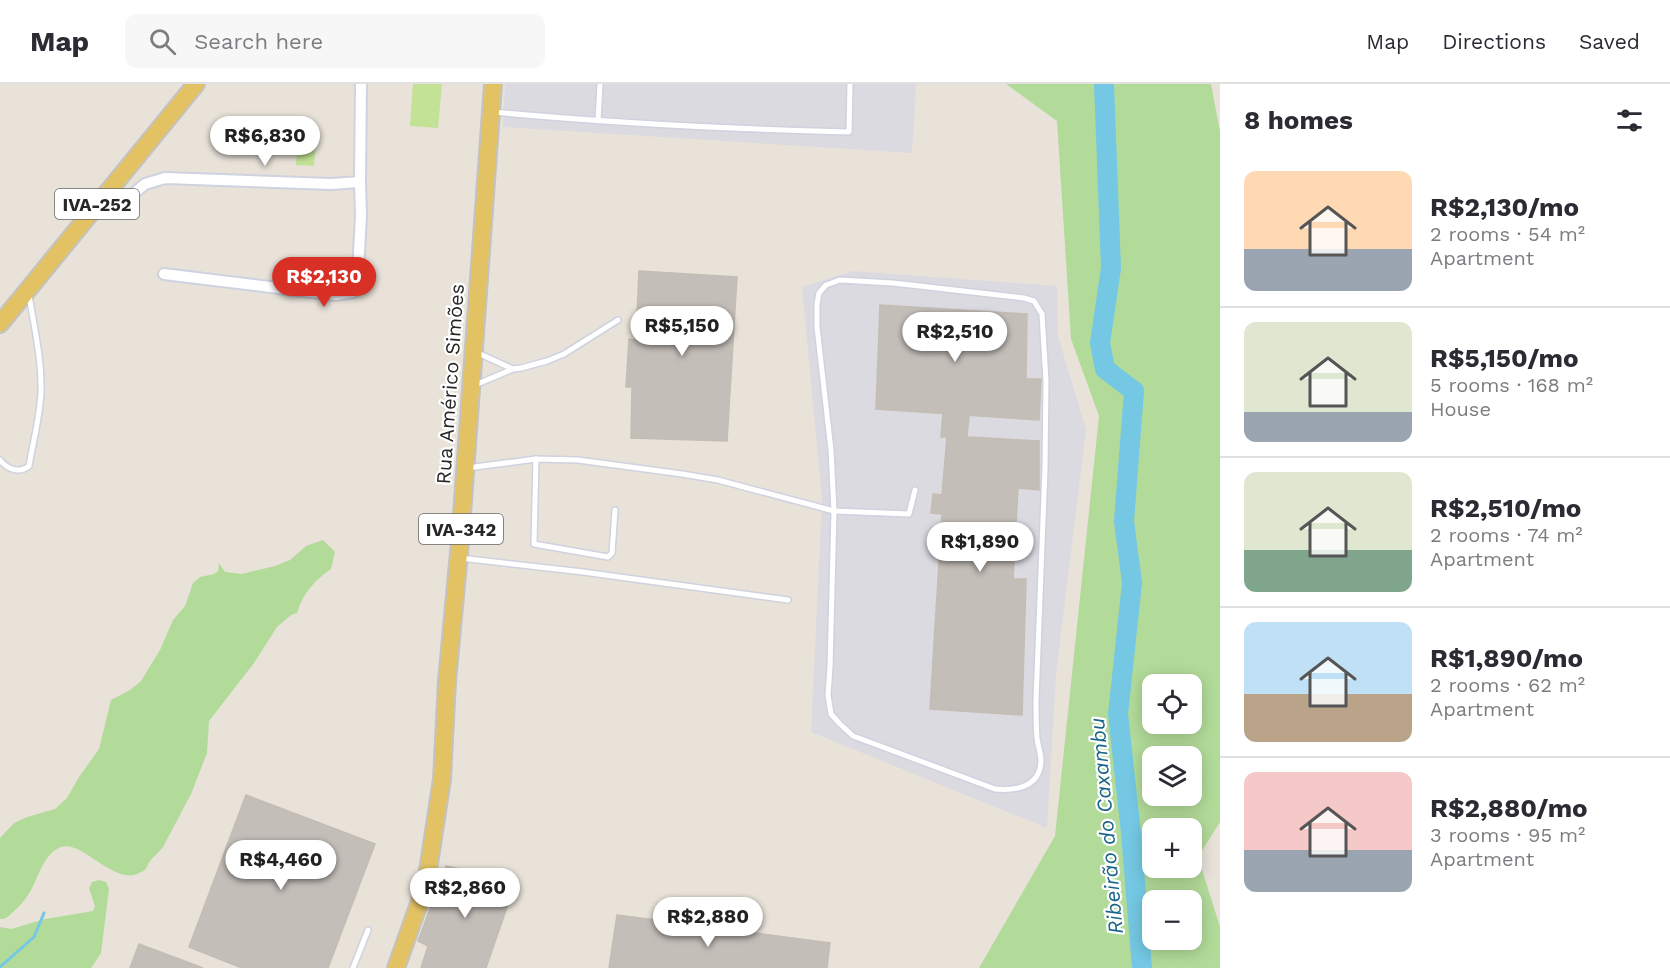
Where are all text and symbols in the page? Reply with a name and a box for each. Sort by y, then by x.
search box [125,14,545,68]
text: Map [30,25,89,58]
icon: search [146,25,179,58]
text: Search here [194,29,323,54]
text: Map [1366,29,1409,54]
text: Directions [1442,29,1546,54]
text: Saved [1579,29,1640,54]
icon: filters [1613,104,1646,137]
text: 8 homes [1244,105,1353,135]
pin: R$6,830 [210,116,320,167]
text: R$6,830 [224,123,306,147]
road number: IVA-252 [55,189,139,219]
text: R$2,130/mo [1430,192,1579,222]
icon: home [1292,195,1364,267]
text: 2 rooms · 54 m² [1430,222,1585,246]
text: Apartment [1430,246,1534,270]
pin: R$2,130 [269,257,379,308]
text: R$2,130 [286,264,362,288]
street label: Rua Américo Simões [431,283,469,485]
pin: R$5,150 [627,306,737,357]
pin: R$2,510 [900,312,1010,363]
text: R$5,150 [644,313,720,337]
text: R$2,510 [916,319,994,343]
text: R$5,150/mo [1430,343,1578,373]
icon: home [1292,346,1364,418]
text: 5 rooms · 168 m² [1430,373,1593,397]
text: House [1430,397,1491,421]
text: R$2,510/mo [1430,493,1581,523]
icon: home [1292,496,1364,568]
road number: IVA-342 [419,514,503,544]
pin: R$1,890 [925,522,1035,573]
text: 2 rooms · 74 m² [1430,523,1583,547]
text: R$1,890 [941,529,1019,553]
text: Apartment [1430,547,1534,571]
text: R$1,890/mo [1430,643,1583,673]
icon: home [1292,646,1364,718]
text: 2 rooms · 62 m² [1430,673,1585,697]
map controls [1142,674,1202,950]
button: locate [1142,674,1202,734]
text: Apartment [1430,697,1534,721]
water label: Ribeirão do Caxambu [1084,717,1128,935]
button: layers [1142,746,1202,806]
text: R$2,880/mo [1430,793,1588,823]
icon: home [1292,796,1364,868]
button: + [1142,818,1202,878]
text: 3 rooms · 95 m² [1430,823,1585,847]
pin: R$4,460 [226,840,336,891]
text: R$4,460 [239,847,323,871]
text: Apartment [1430,847,1534,871]
pin: R$2,860 [410,868,520,919]
text: R$2,860 [424,875,506,899]
button: − [1142,890,1202,950]
pin: R$2,880 [653,897,763,948]
text: R$2,880 [667,904,749,928]

